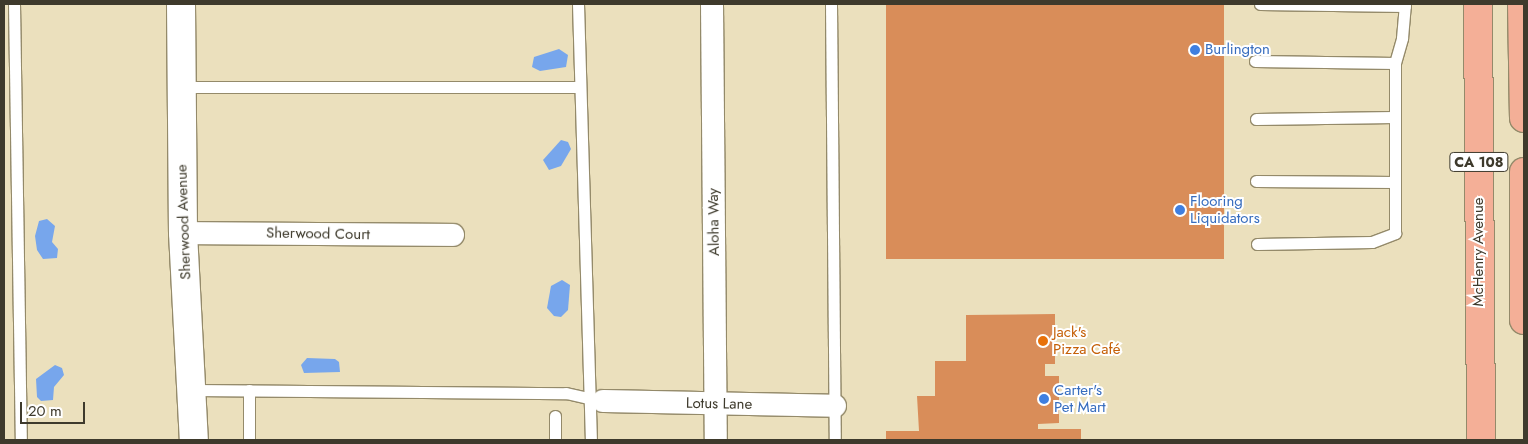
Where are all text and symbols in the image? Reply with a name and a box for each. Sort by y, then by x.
place label: Burlington [1205,41,1270,59]
marker: Burlington [1189,44,1201,56]
road number: CA 108 [1449,150,1509,173]
street label: Sherwood Avenue [173,164,195,280]
street label: Aloha Way [704,188,724,256]
place label: Flooring Liquidators [1190,192,1260,227]
street label: McHenry Avenue [1470,197,1488,307]
marker: Flooring Liquidators [1174,204,1186,216]
street label: Sherwood Court [266,224,370,244]
place label: Jack's Pizza Café [1053,323,1121,358]
marker: Jack's Pizza Café [1037,335,1049,347]
place label: Carter's Pet Mart [1054,381,1106,416]
scale bar [22,392,88,424]
marker: Carter's Pet Mart [1038,393,1050,405]
street label: Lotus Lane [686,394,752,414]
text: 20 m [28,400,62,422]

